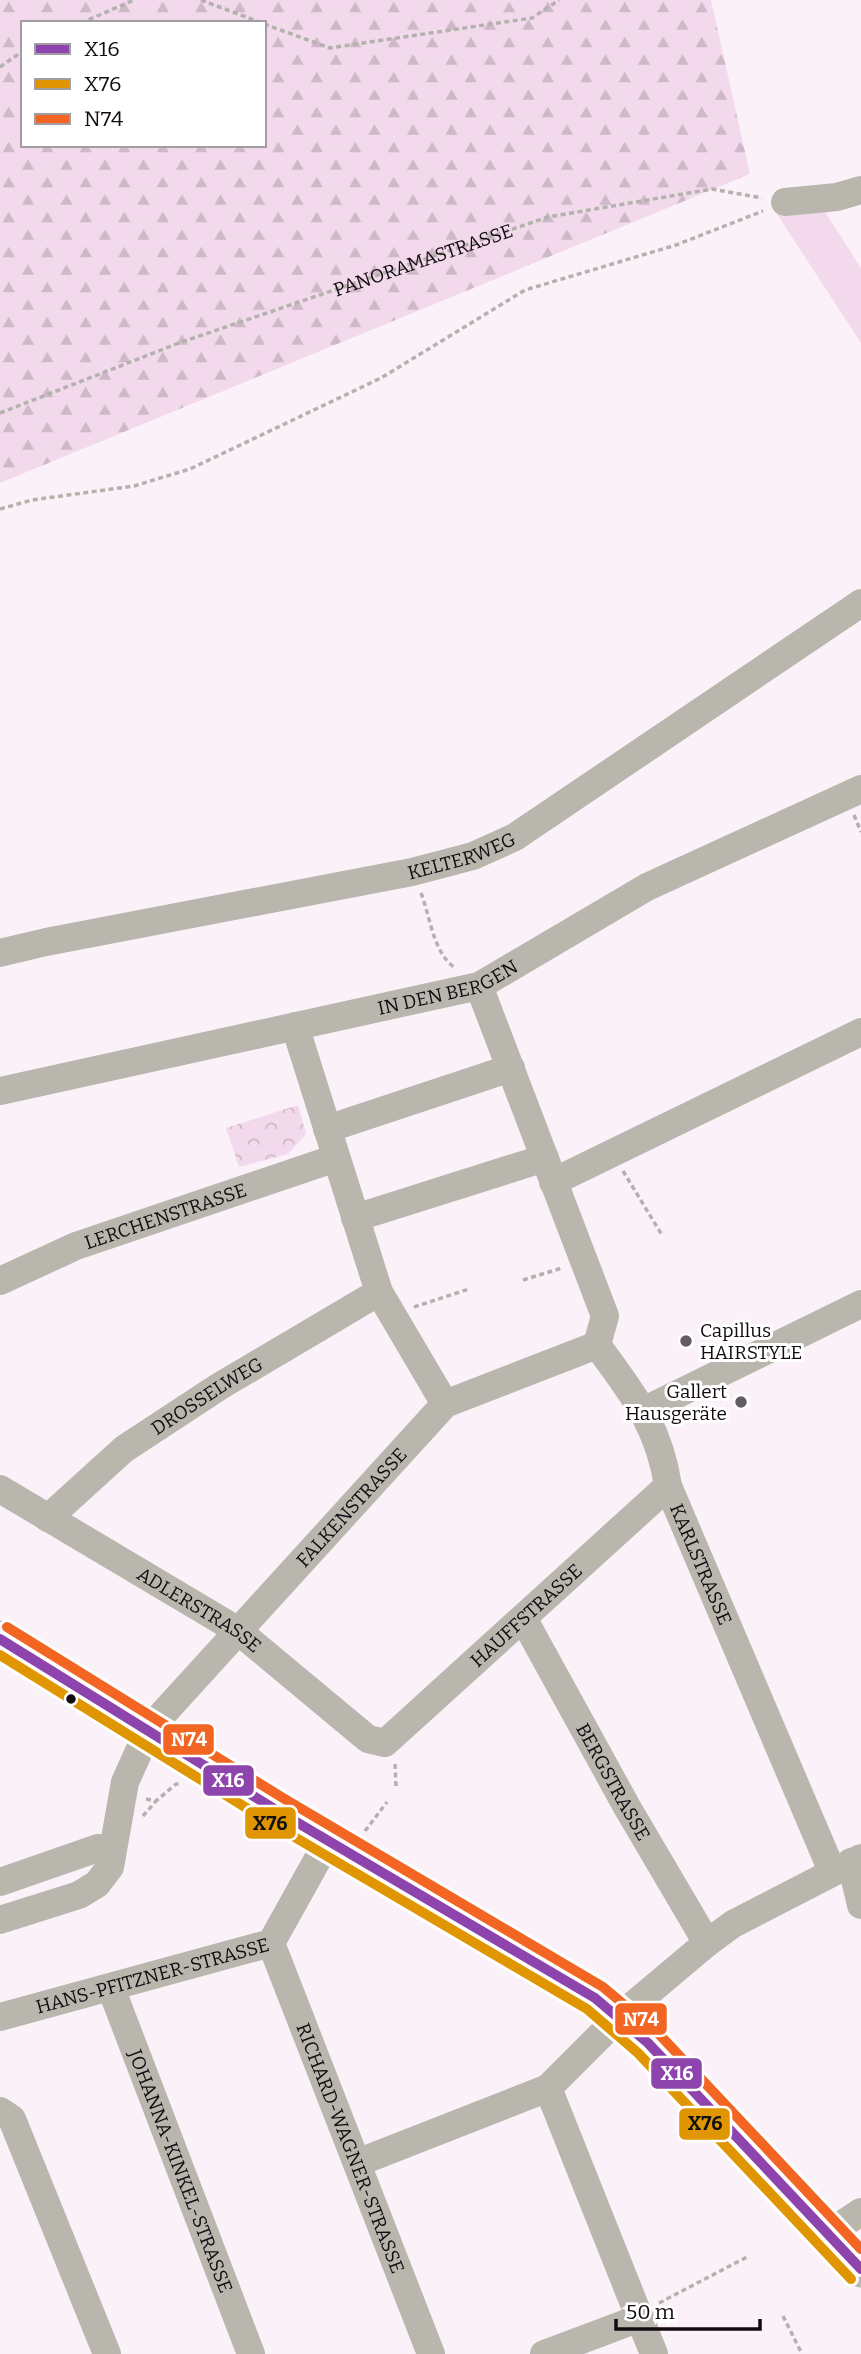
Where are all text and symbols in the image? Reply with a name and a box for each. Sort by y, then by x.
legend [21,21,266,147]
text: X16 [84,36,120,62]
text: X76 [84,71,121,97]
text: N74 [84,106,123,132]
street label: PANORAMASTRASSE [330,218,516,301]
street label: KELTERWEG [405,827,519,884]
street label: IN DEN BERGEN [375,954,522,1019]
street label: LERCHENSTRASSE [81,1178,249,1254]
place label: Capillus HAIRSTYLE [700,1319,802,1364]
marker: Capillus HAIRSTYLE [678,1333,694,1349]
street label: DROSSELWEG [147,1352,267,1440]
place label: Gallert Hausgeräte [625,1380,727,1425]
marker: Gallert Hausgeräte [733,1394,749,1410]
street label: FALKENSTRASSE [291,1443,411,1571]
street label: KARLSTRASSE [665,1500,737,1628]
street label: HAUFFSTRASSE [465,1558,587,1672]
street label: ADLERSTRASSE [133,1562,266,1657]
unlabelled marker [64,1692,78,1706]
street label: BERGSTRASSE [572,1719,656,1844]
line badge: N74 [162,1723,215,1756]
text: N74 [171,1728,208,1751]
line badge: X16 [202,1764,255,1797]
text: X16 [212,1769,244,1792]
line badge: X76 [244,1806,297,1840]
text: X76 [253,1812,287,1835]
street label: HANS-PFITZNER-STRASSE [33,1933,272,2018]
line badge: N74 [614,2002,668,2036]
text: N74 [623,2008,660,2031]
street label: RICHARD-WAGNER-STRASSE [292,2020,410,2276]
street label: JOHANNA-KINKEL-STRASSE [124,2045,238,2296]
line badge: X16 [650,2057,703,2090]
text: X16 [661,2062,693,2085]
line badge: X76 [678,2107,731,2141]
text: X76 [688,2112,722,2135]
scale bar [616,2288,760,2332]
text: 50 m [626,2299,675,2325]

